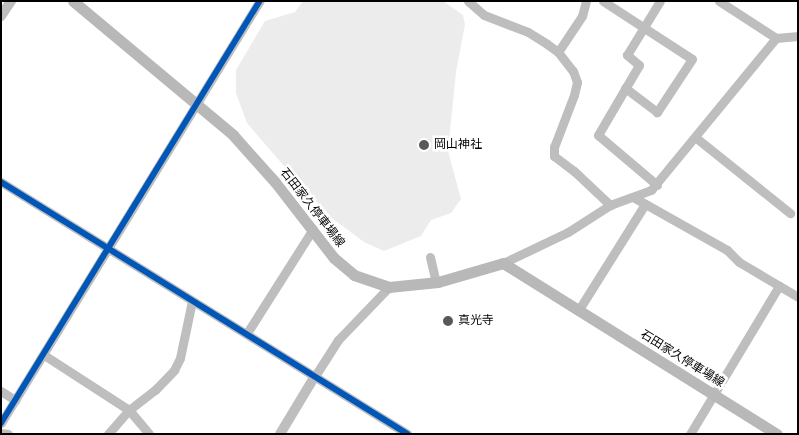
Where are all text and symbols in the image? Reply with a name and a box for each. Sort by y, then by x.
place label: 岡山神社 [434,138,482,152]
marker: 岡山神社 [418,139,430,151]
street label: 石田家久停車場線 [277,166,347,250]
place label: 真光寺 [458,314,494,328]
marker: 真光寺 [442,315,454,327]
street label: 石田家久停車場線 [637,327,727,391]

